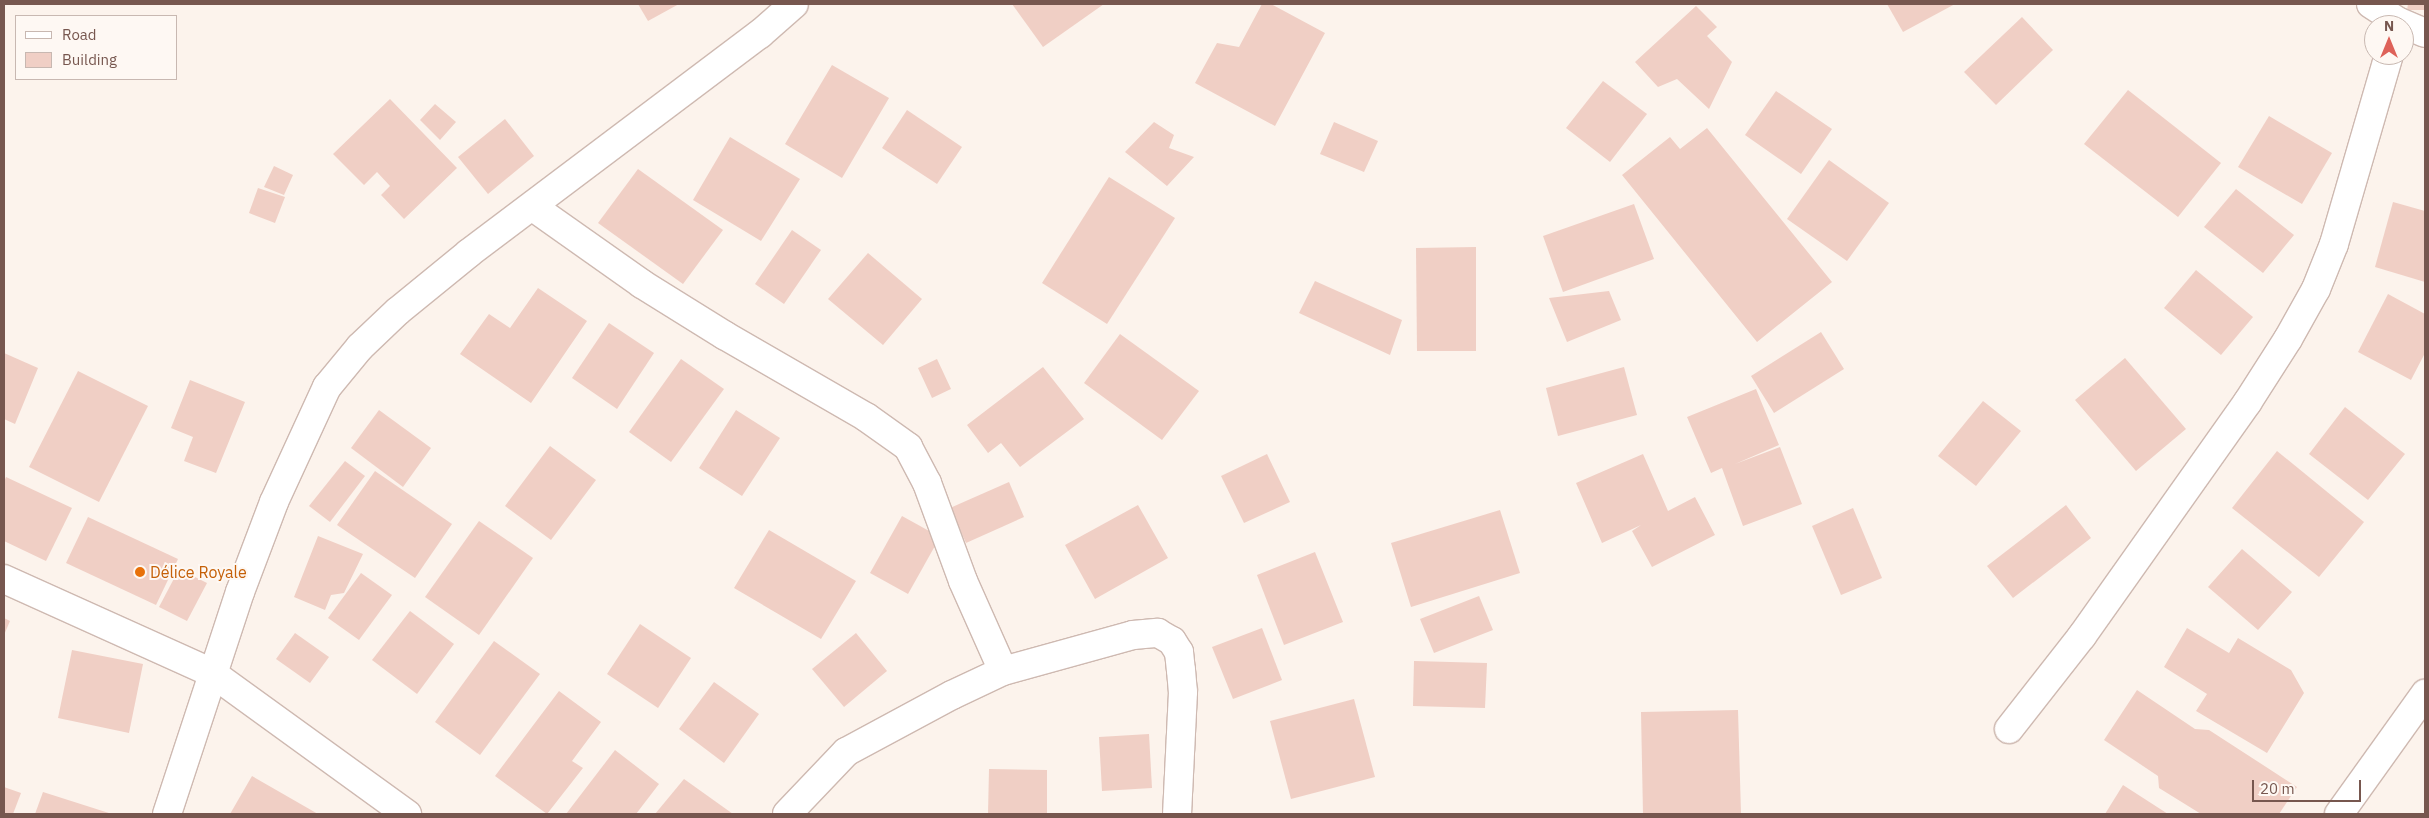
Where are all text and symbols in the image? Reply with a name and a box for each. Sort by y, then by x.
legend [15,15,178,80]
north arrow [2364,15,2414,65]
text: N [2384,17,2394,35]
text: Road [62,25,97,44]
text: Building [62,50,117,69]
place label: Délice Royale [150,562,247,582]
marker: Délice Royale [134,566,146,578]
scale bar [2254,770,2363,802]
text: 20 m [2260,779,2295,798]

